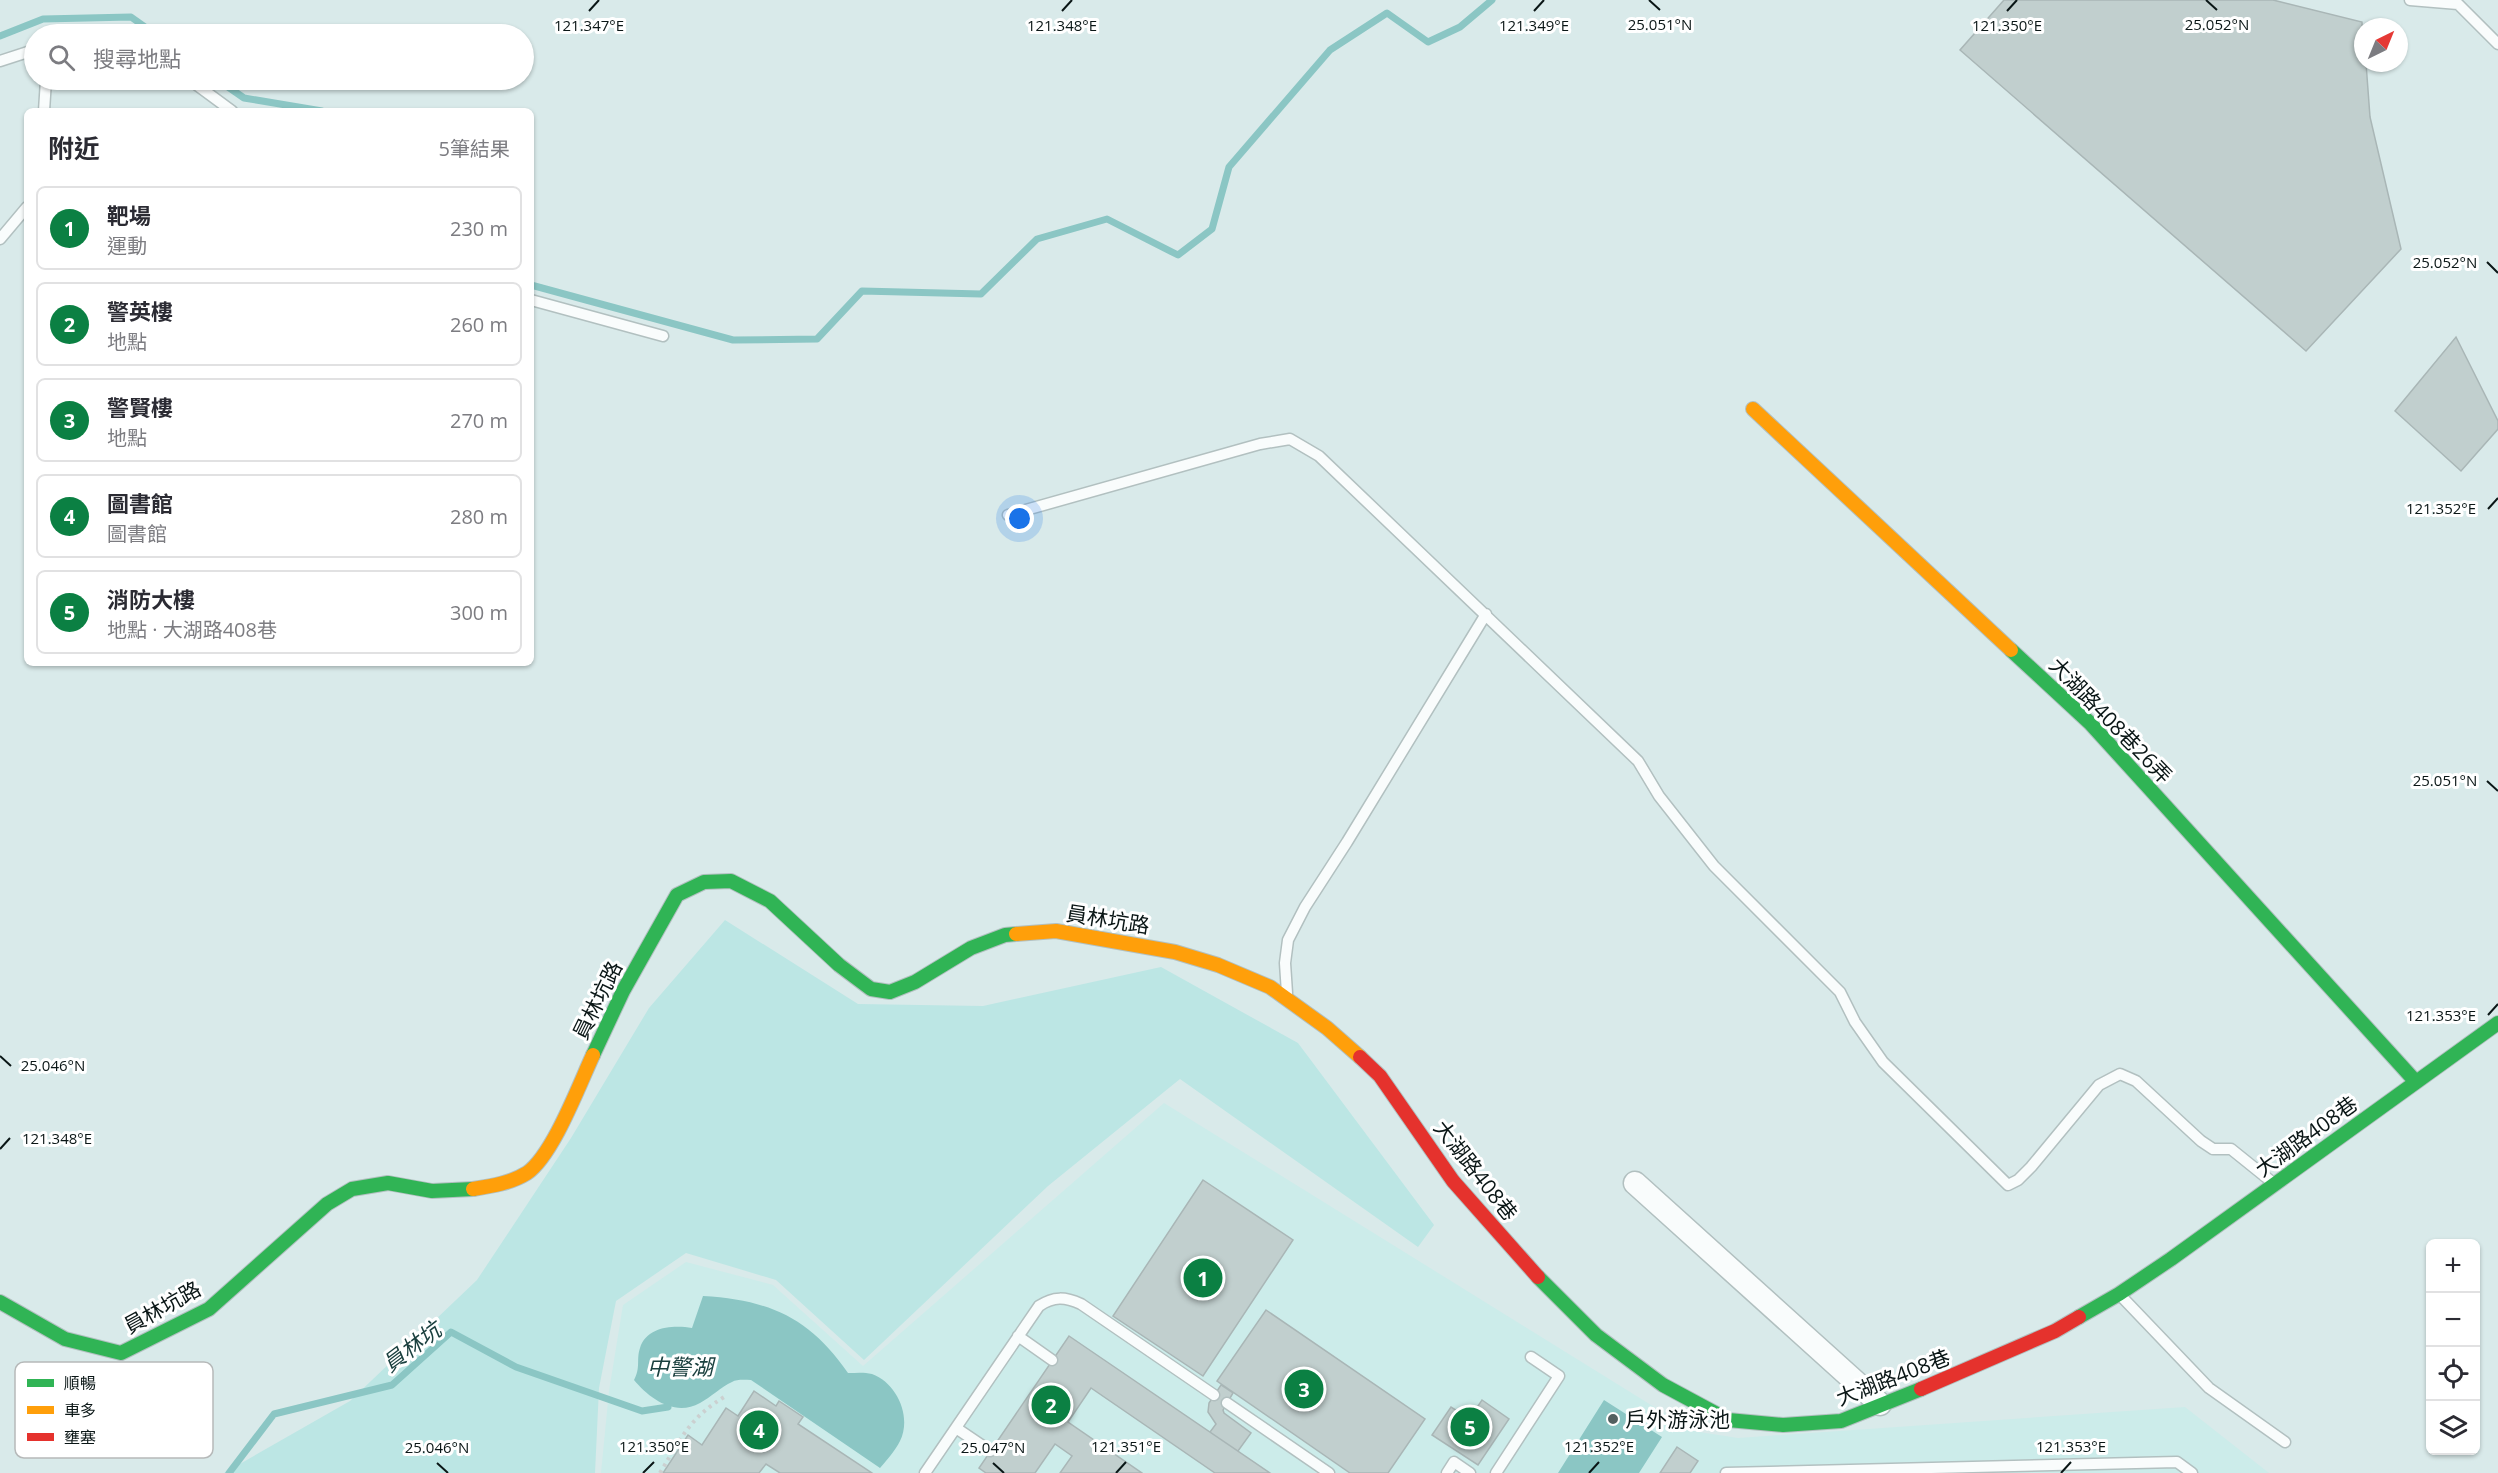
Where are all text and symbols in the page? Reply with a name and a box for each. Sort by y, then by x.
text: 25.051°N [1628,14,1692,34]
text: 25.052°N [2185,14,2249,34]
text: 121.347°E [554,15,624,35]
text: 121.348°E [1027,15,1097,35]
text: 121.349°E [1499,15,1569,35]
text: 121.350°E [1972,15,2042,35]
north arrow [2354,18,2408,72]
search box [24,24,534,90]
icon: search [45,41,78,74]
text: 搜尋地點 [93,43,181,73]
text: 附近 [48,130,100,166]
text: 5筆結果 [439,135,510,162]
text: 靶場 [107,200,151,230]
text: 1 [64,215,75,242]
text: 230 m [450,215,508,242]
text: 運動 [107,232,147,259]
text: 25.052°N [2413,252,2477,272]
text: 警英樓 [107,296,173,326]
text: 2 [64,311,75,338]
text: 260 m [450,311,508,338]
text: 地點 [107,328,147,355]
text: 警賢樓 [107,392,173,422]
text: 3 [64,407,75,434]
text: 270 m [450,407,508,434]
text: 地點 [107,424,147,451]
text: 圖書館 [107,488,173,518]
text: 121.352°E [2406,498,2476,518]
text: 4 [64,503,75,530]
text: 280 m [450,503,508,530]
your location [1005,504,1034,533]
text: 圖書館 [107,520,167,547]
text: 消防大樓 [107,584,195,614]
text: 5 [64,599,75,626]
text: 300 m [450,599,508,626]
text: 地點 · 大湖路408巷 [107,616,277,643]
street label: 大湖路408巷26弄 [2044,651,2178,789]
text: 25.051°N [2413,770,2477,790]
street label: 員林坑路 [1064,899,1152,939]
street label: 員林坑路 [566,956,628,1044]
text: 121.353°E [2406,1005,2476,1025]
text: 25.046°N [21,1055,85,1075]
street label: 大湖路408巷 [2249,1089,2363,1183]
street label: 大湖路408巷 [1428,1114,1524,1226]
text: 121.348°E [22,1128,92,1148]
map controls [2426,1239,2480,1455]
button: + [2426,1239,2480,1293]
pin: 1 [1184,1256,1222,1300]
street label: 員林坑路 [118,1274,206,1340]
button: − [2426,1293,2480,1347]
water label: 員林坑 [376,1312,449,1378]
street label: 大湖路408巷 [1832,1342,1954,1412]
button: locate [2426,1347,2480,1401]
water label: 中警湖 [647,1351,716,1381]
legend [15,1362,213,1458]
pin: 3 [1284,1366,1324,1412]
text: 順暢 [64,1372,96,1394]
pin: 2 [1032,1382,1070,1428]
text: 車多 [64,1399,96,1421]
button: layers [2426,1401,2480,1455]
pin: 5 [1450,1404,1490,1450]
place label: 戶外游泳池 [1625,1405,1730,1433]
pin: 4 [740,1408,778,1452]
marker: 戶外游泳池 [1606,1412,1620,1426]
text: 壅塞 [64,1426,96,1448]
text: 121.350°E [619,1436,689,1456]
text: 121.351°E [1091,1436,1161,1456]
text: 121.352°E [1564,1436,1634,1456]
text: 121.353°E [2036,1436,2106,1456]
text: 25.046°N [405,1437,469,1457]
text: 25.047°N [961,1437,1025,1457]

